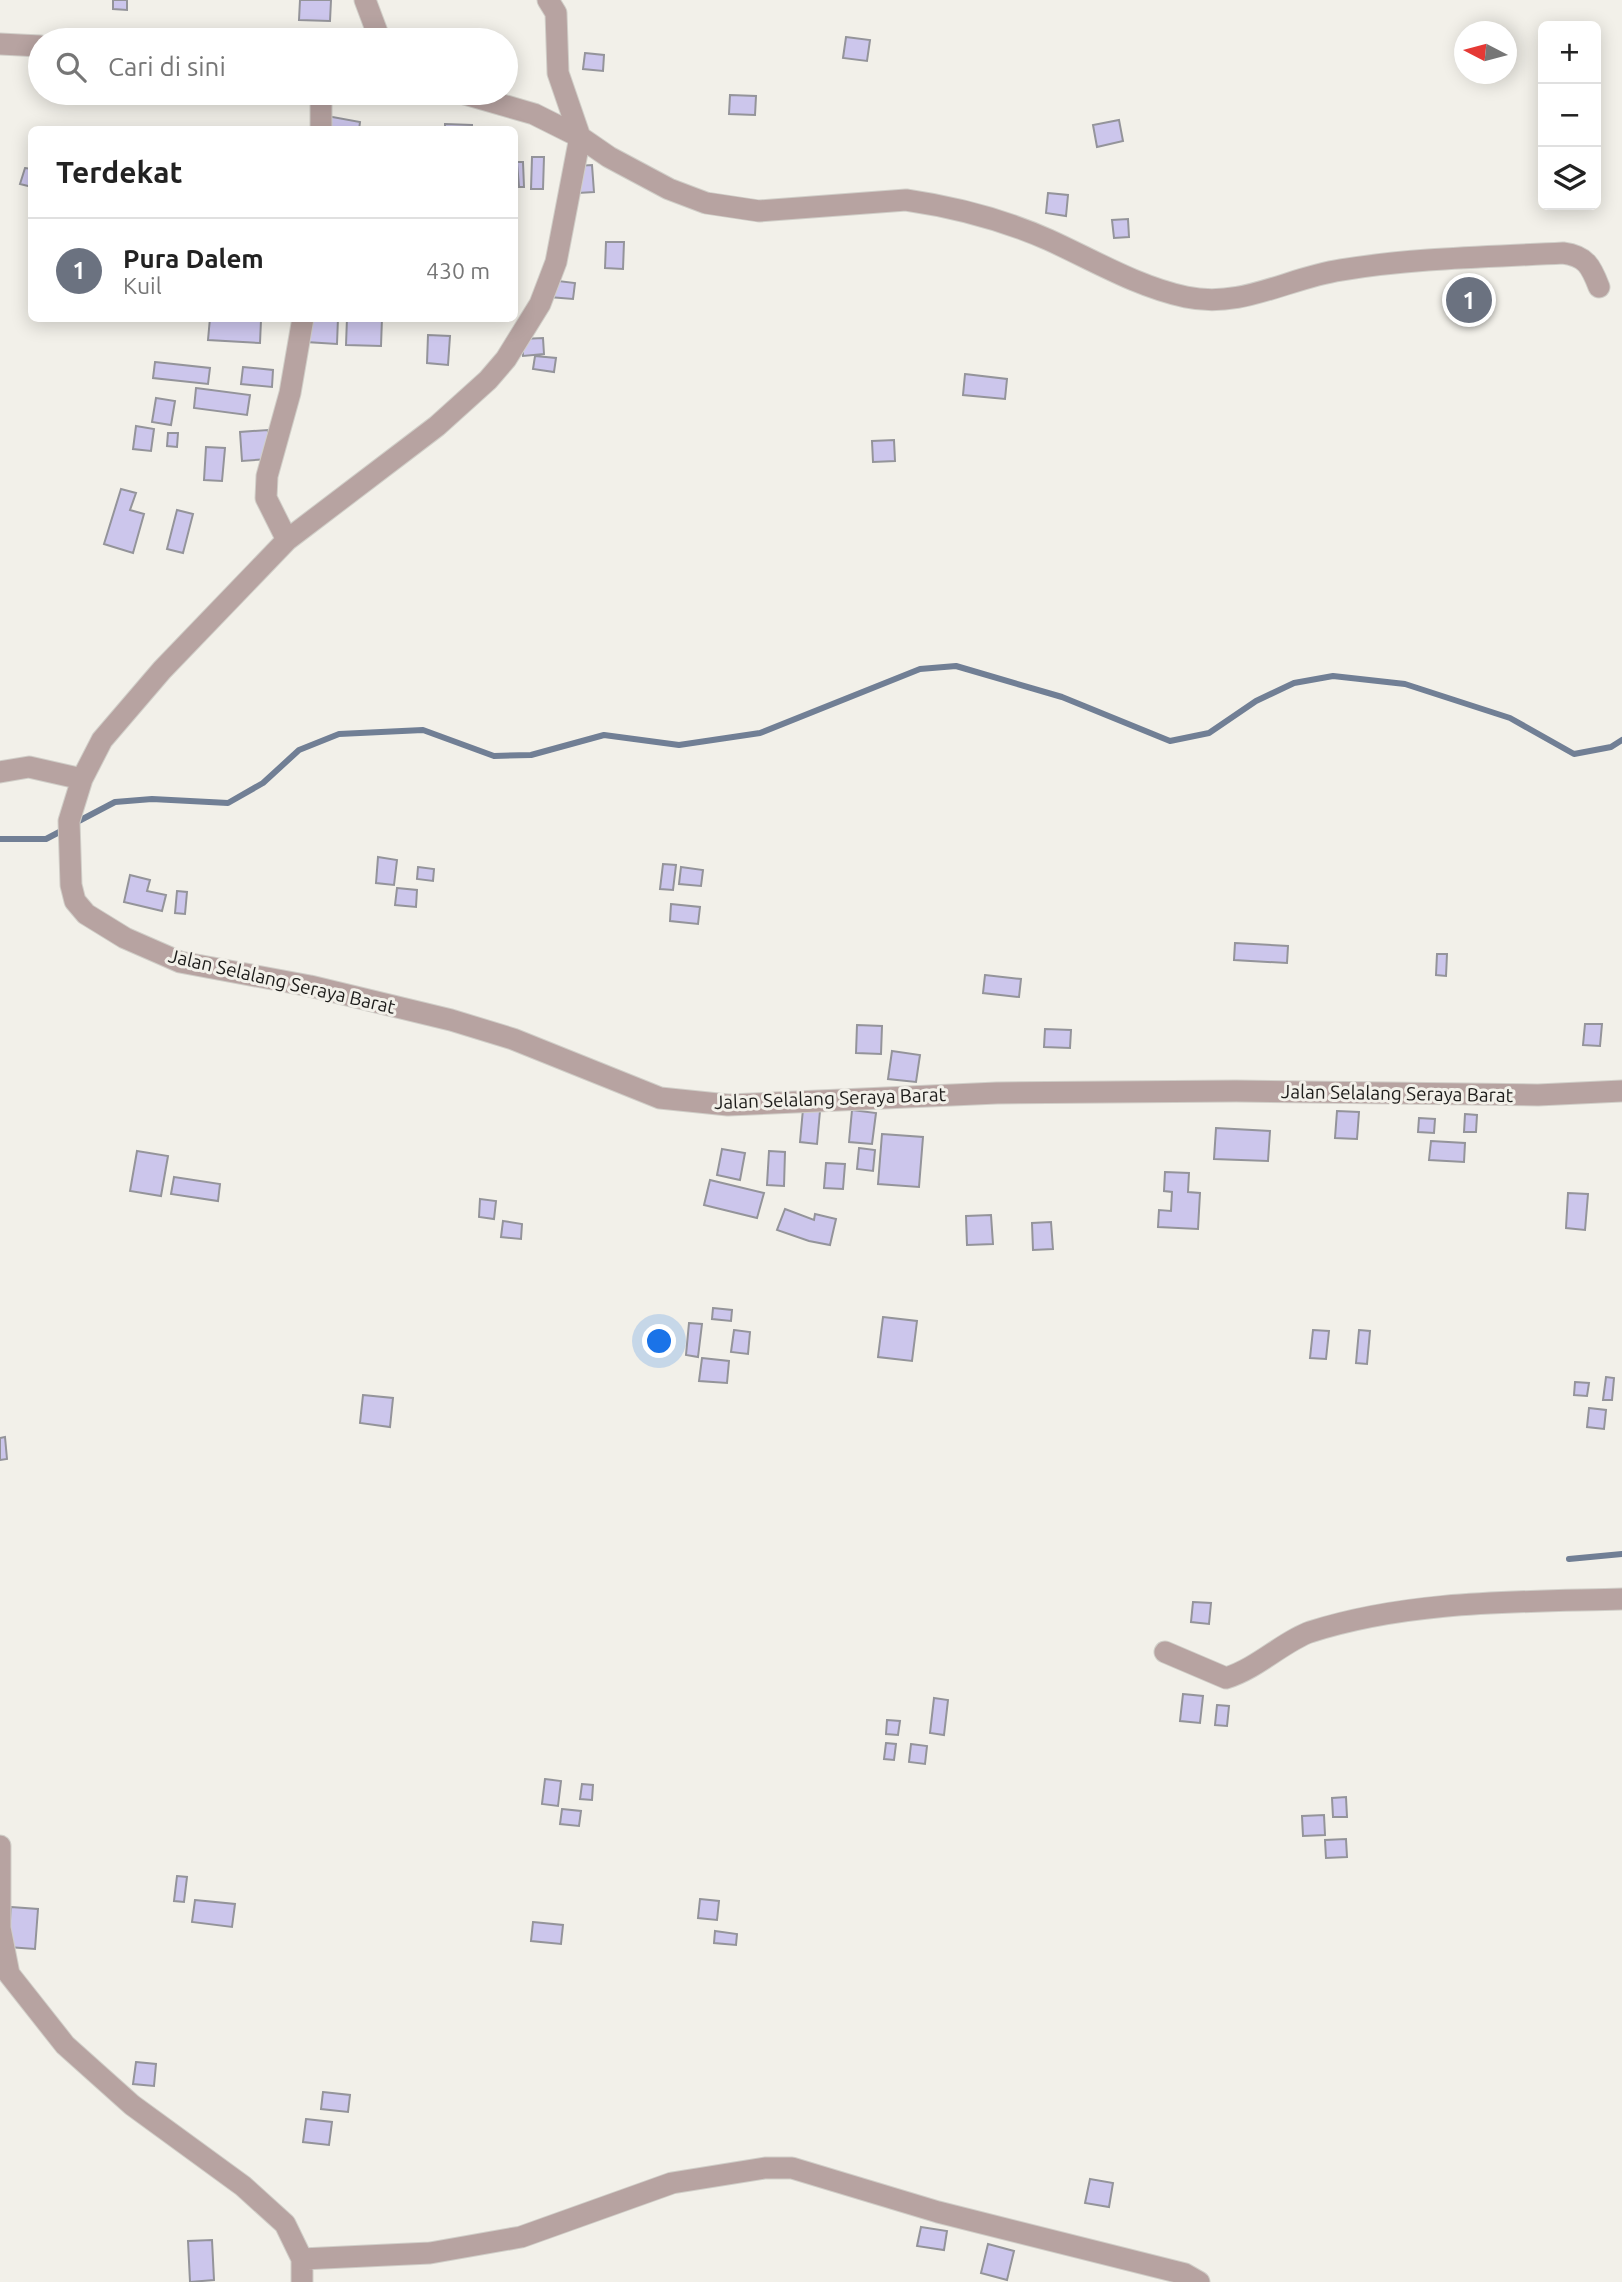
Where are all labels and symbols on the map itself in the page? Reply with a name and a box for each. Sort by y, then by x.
north arrow [1454,21,1517,84]
pin: 1 [1446,274,1492,326]
street label: Jalan Selalang Seraya Barat [166,944,398,1018]
street label: Jalan Selalang Seraya Barat [1281,1080,1514,1106]
street label: Jalan Selalang Seraya Barat [714,1083,947,1113]
your location [642,1324,676,1358]

